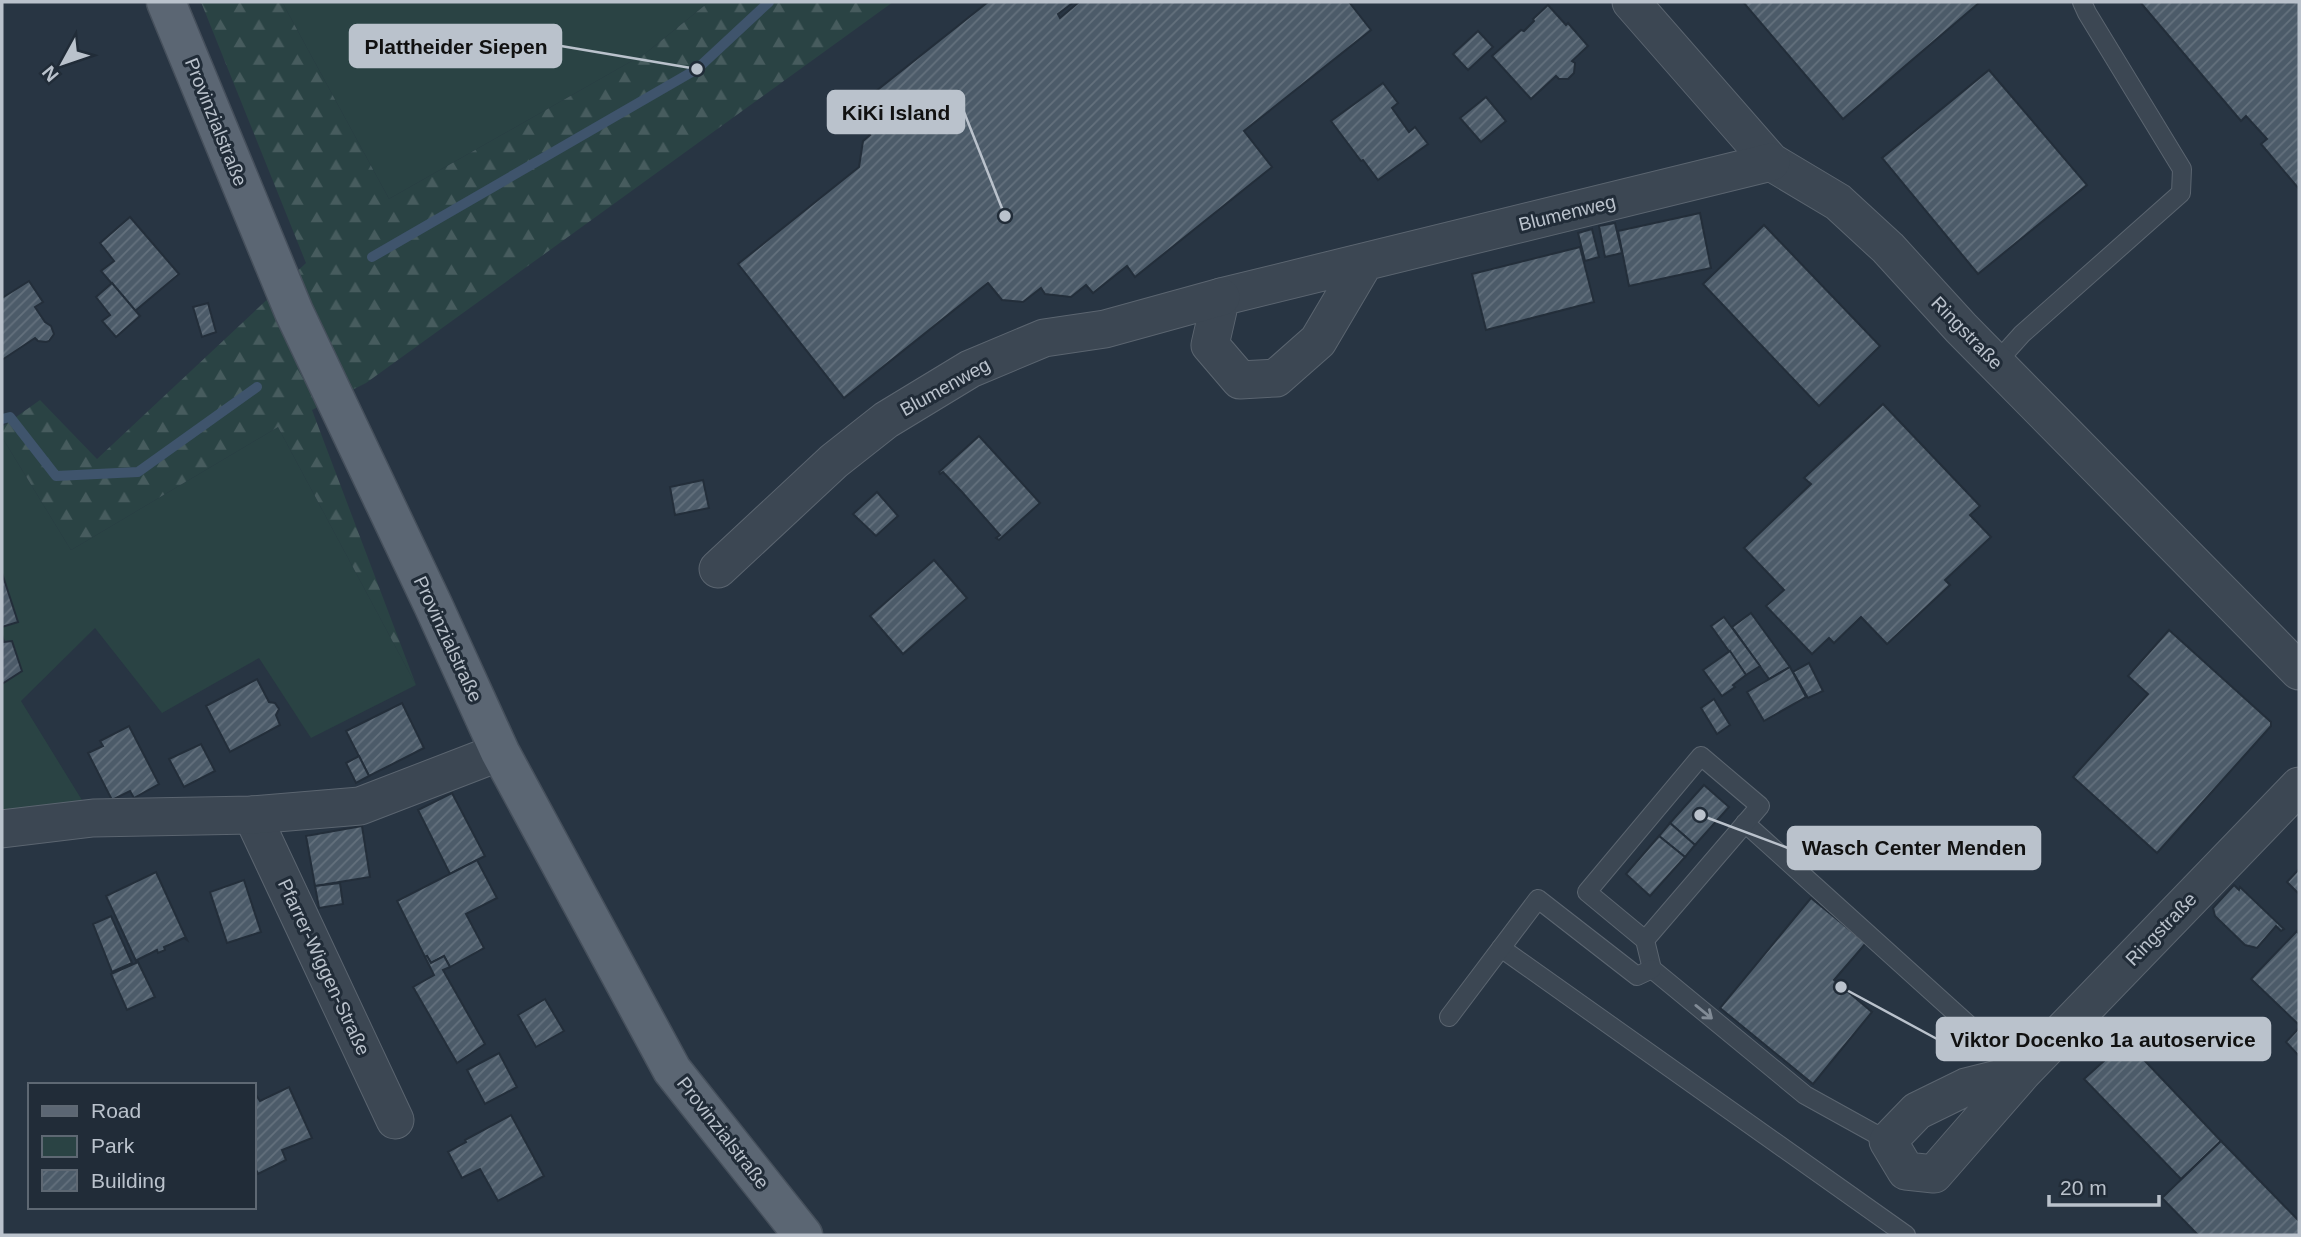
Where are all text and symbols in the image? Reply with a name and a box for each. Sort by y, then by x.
callout: Plattheider Siepen [350,25,561,67]
north arrow [28,28,98,98]
text: Plattheider Siepen [364,35,548,58]
street label: Provinzialstraße [181,55,251,189]
text: N [38,62,63,86]
callout: KiKi Island [828,91,964,133]
text: KiKi Island [842,101,950,124]
street label: Blumenweg [1516,191,1618,235]
street label: Ringstraße [1927,292,2007,374]
street label: Blumenweg [896,354,994,420]
street label: Provinzialstraße [410,573,486,705]
callout: Wasch Center Menden [1788,827,2040,869]
text: Wasch Center Menden [1802,836,2026,859]
street label: Pfarrer-Wiggen-Straße [274,875,374,1059]
street label: Ringstraße [2121,888,2201,970]
one-way arrow [1695,1005,1713,1020]
callout: Viktor Docenko 1a autoservice [1937,1018,2270,1060]
text: Viktor Docenko 1a autoservice [1950,1028,2256,1051]
street label: Provinzialstraße [673,1073,773,1193]
legend [28,1083,256,1209]
text: Road [91,1099,141,1122]
text: Park [91,1134,135,1157]
scale bar [2049,1164,2159,1208]
text: Building [91,1169,166,1192]
text: 20 m [2060,1176,2107,1199]

